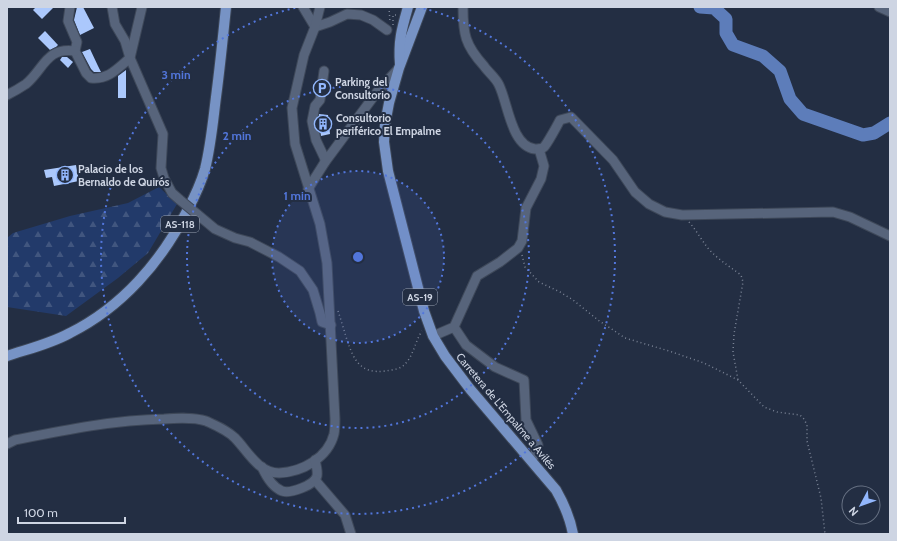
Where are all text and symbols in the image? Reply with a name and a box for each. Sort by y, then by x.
text: 3 min [161,67,191,82]
place label: Parking del Consultorio [335,75,390,102]
parking icon: Parking del Consultorio [312,78,332,98]
place label: Consultorio periférico El Empalme [336,111,441,138]
building icon: Consultorio periférico El Empalme [313,114,333,134]
text: 2 min [223,128,251,143]
place label: Palacio de los Bernaldo de Quirós [78,162,170,189]
building icon: Palacio de los Bernaldo de Quirós [55,165,75,185]
text: 1 min [283,188,311,203]
road number: AS-118 [161,216,199,232]
centre of rings [351,250,365,264]
road number: AS-19 [403,289,437,305]
street label: Carretera de L'Empalme a Avilés [453,350,559,472]
north arrow [841,485,881,525]
scale bar [18,499,125,525]
text: N [846,504,861,519]
text: 100 m [24,505,58,520]

